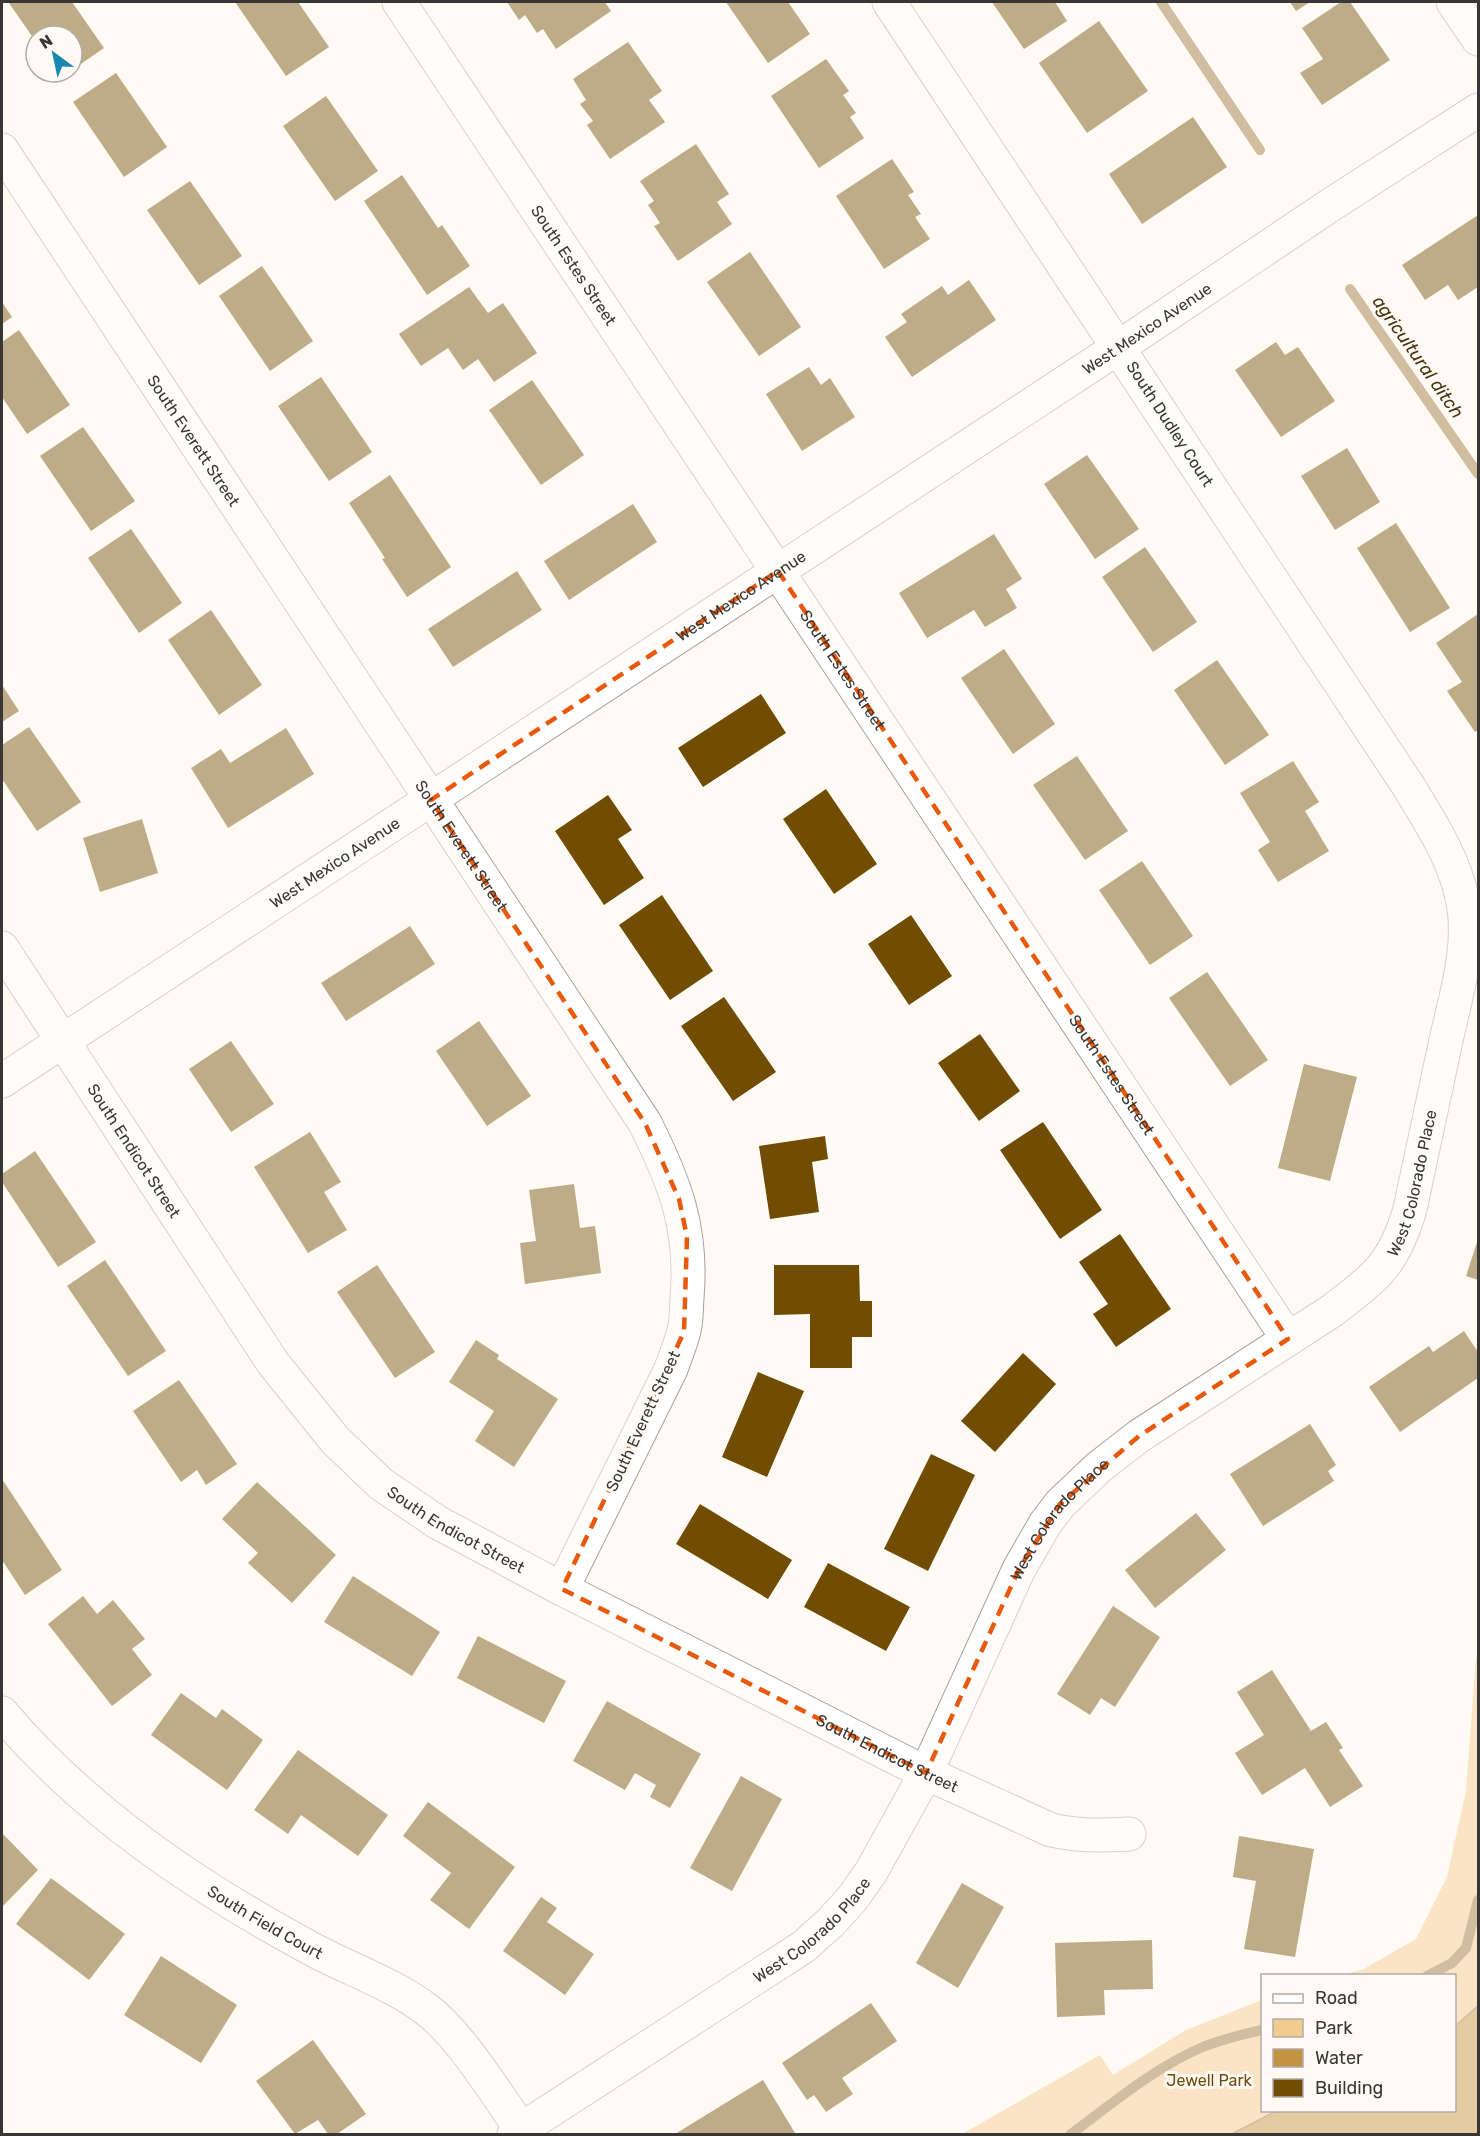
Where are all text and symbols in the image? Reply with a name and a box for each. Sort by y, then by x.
north arrow [24,24,84,84]
text: N [36,31,56,53]
street label: South Estes Street [527,201,621,329]
street label: West Mexico Avenue [1078,278,1215,378]
water label: agricultural ditch [1368,291,1468,423]
street label: South Dudley Court [1122,358,1218,490]
street label: South Everett Street [144,371,244,510]
street label: West Mexico Avenue [672,546,809,645]
street label: South Estes Street [796,606,890,733]
street label: South Everett Street [412,777,512,915]
street label: West Mexico Avenue [266,813,403,912]
street label: South Estes Street [1065,1011,1159,1138]
street label: South Endicot Street [84,1080,185,1221]
street label: West Colorado Place [1383,1108,1440,1260]
street label: South Everett Street [602,1348,684,1494]
street label: West Colorado Place [1006,1454,1112,1583]
street label: South Endicot Street [384,1482,528,1577]
street label: South Endicot Street [813,1710,961,1796]
street label: West Colorado Place [749,1873,874,1986]
street label: South Field Court [204,1881,326,1963]
legend [1261,1974,1456,2112]
text: Road [1315,1987,1358,2009]
text: Park [1315,2017,1353,2039]
text: Water [1315,2047,1363,2069]
park label: Jewell Park [1166,2071,1252,2090]
text: Building [1315,2077,1383,2099]

